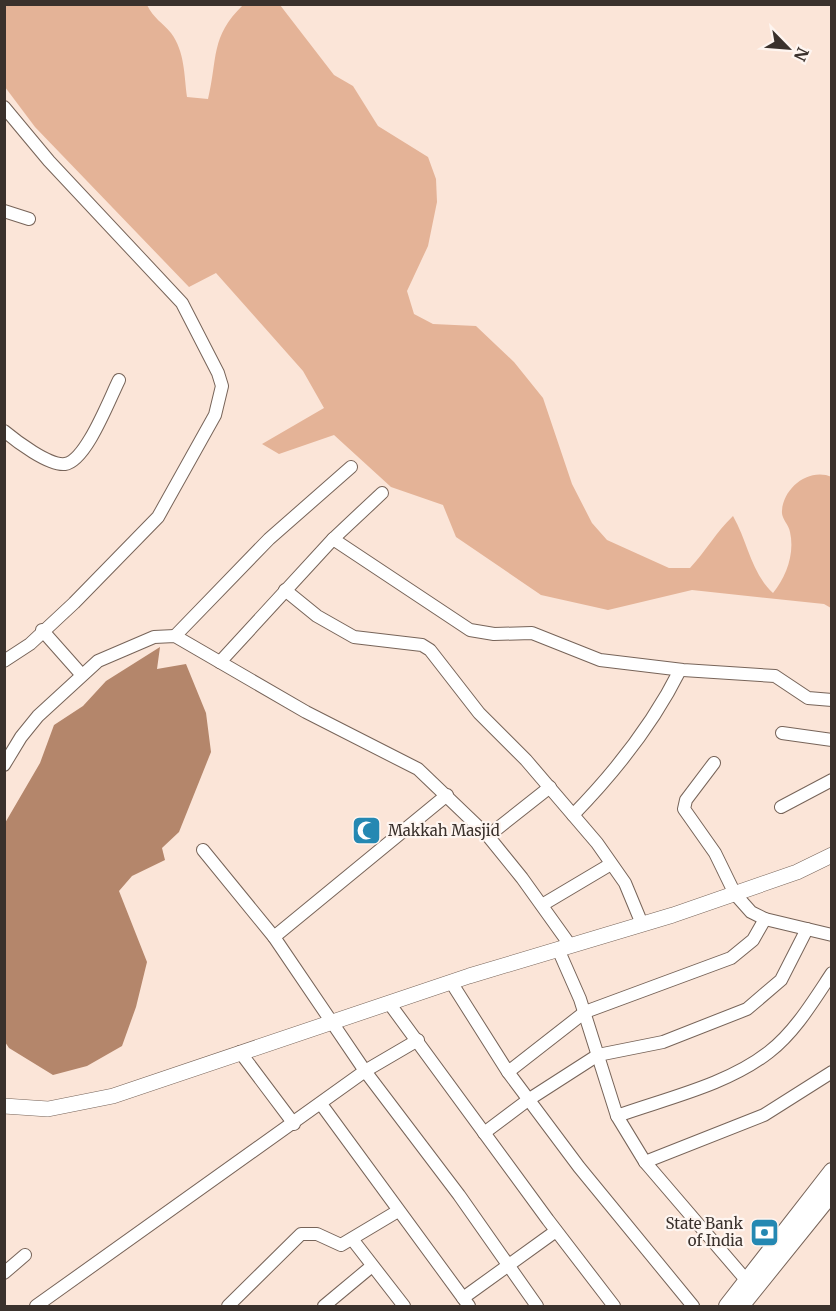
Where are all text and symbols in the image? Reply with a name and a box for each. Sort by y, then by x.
north arrow [758,18,818,78]
text: N [790,44,813,65]
mosque icon: Makkah Masjid [351,814,383,846]
place label: Makkah Masjid [388,821,500,840]
place label: State Bank of India [665,1214,743,1250]
bank icon: State Bank of India [748,1216,780,1248]

